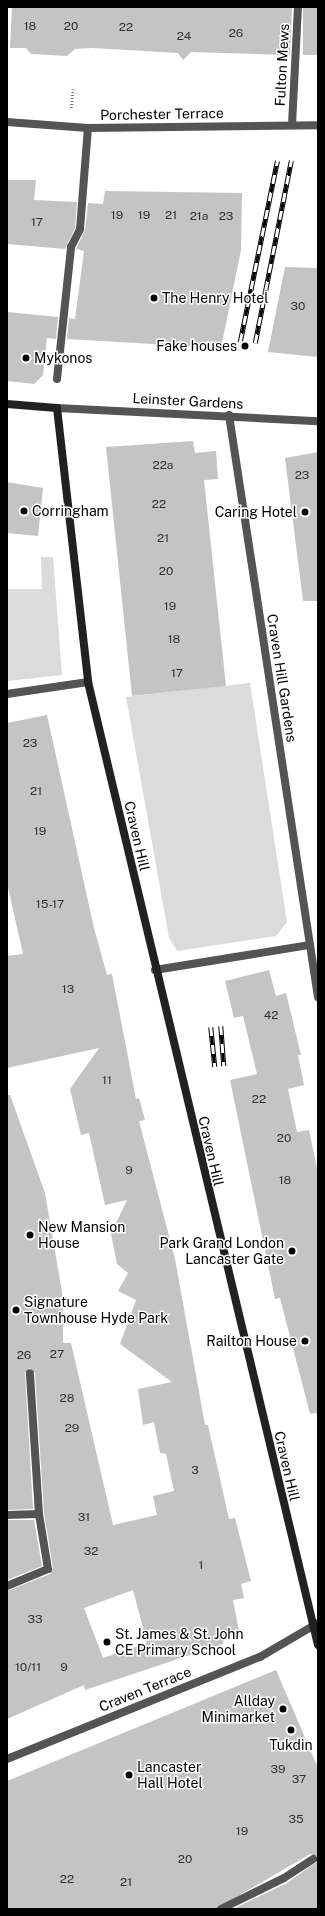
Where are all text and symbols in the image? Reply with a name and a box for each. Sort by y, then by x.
house number: 18 [24,20,36,34]
house number: 20 [64,20,78,34]
house number: 22 [119,21,133,35]
street label: Fulton Mews [271,23,293,107]
house number: 26 [229,27,243,41]
house number: 24 [177,30,191,44]
street label: Porchester Terrace [100,105,224,123]
house number: 19 [111,209,123,223]
house number: 19 [138,209,150,223]
house number: 21 [165,209,177,223]
house number: 21a [190,210,208,224]
house number: 23 [219,210,233,224]
house number: 17 [31,216,43,230]
place label: The Henry Hotel [162,290,269,306]
marker: The Henry Hotel [149,293,159,303]
house number: 30 [291,300,305,314]
place label: Fake houses [156,338,237,354]
marker: Fake houses [240,341,250,351]
place label: Mykonos [34,350,92,366]
marker: Mykonos [21,353,31,363]
street label: Leinster Gardens [132,390,244,412]
house number: 22a [153,459,173,473]
house number: 23 [295,469,309,483]
house number: 22 [152,498,166,512]
place label: Corringham [32,503,109,519]
place label: Caring Hotel [215,504,297,520]
marker: Corringham [19,506,29,516]
marker: Caring Hotel [300,507,310,517]
house number: 21 [157,532,169,546]
house number: 20 [159,565,173,579]
house number: 19 [164,600,176,614]
street label: Craven Hill Gardens [264,613,300,743]
house number: 18 [168,633,180,647]
house number: 17 [171,667,183,681]
house number: 23 [23,737,37,751]
house number: 21 [30,785,42,799]
street label: Craven Hill [121,799,153,873]
house number: 19 [34,825,46,839]
house number: 15-17 [36,898,64,912]
house number: 13 [62,983,74,997]
house number: 42 [264,1009,278,1023]
house number: 11 [102,1074,112,1088]
house number: 22 [252,1093,266,1107]
street label: Craven Hill [195,1114,227,1188]
house number: 20 [277,1132,291,1146]
house number: 9 [125,1164,133,1178]
house number: 18 [279,1174,291,1188]
place label: New Mansion House [38,1219,125,1252]
marker: New Mansion House [25,1230,35,1240]
place label: Park Grand London Lancaster Gate [160,1235,284,1268]
marker: Park Grand London Lancaster Gate [287,1246,297,1256]
place label: Signature Townhouse Hyde Park [24,1294,168,1326]
marker: Signature Townhouse Hyde Park [11,1305,21,1315]
place label: Railton House [206,1333,297,1349]
marker: Railton House [300,1336,310,1346]
house number: 27 [50,1348,64,1362]
house number: 26 [17,1349,31,1363]
house number: 28 [60,1392,74,1406]
house number: 29 [65,1422,79,1436]
street label: Craven Hill [271,1429,303,1503]
house number: 3 [191,1464,199,1478]
house number: 31 [78,1511,90,1525]
house number: 32 [84,1545,98,1559]
house number: 1 [199,1559,203,1573]
house number: 33 [27,1613,43,1627]
place label: St. James & St. John CE Primary School [115,1626,244,1658]
marker: St. James & St. John CE Primary School [102,1637,112,1647]
house number: 10/11 [15,1661,41,1675]
house number: 9 [60,1661,68,1675]
street label: Craven Terrace [96,1663,194,1715]
place label: Allday Minimarket [202,1693,275,1726]
marker: Allday Minimarket [278,1704,288,1714]
marker: Tukdin [286,1725,296,1735]
place label: Tukdin [269,1737,313,1753]
place label: Lancaster Hall Hotel [137,1759,203,1792]
house number: 39 [271,1763,285,1777]
marker: Lancaster Hall Hotel [124,1770,134,1780]
house number: 37 [292,1773,306,1787]
house number: 35 [288,1813,304,1827]
house number: 19 [236,1825,248,1839]
house number: 20 [178,1853,192,1867]
house number: 22 [60,1873,74,1887]
house number: 21 [120,1876,132,1890]

